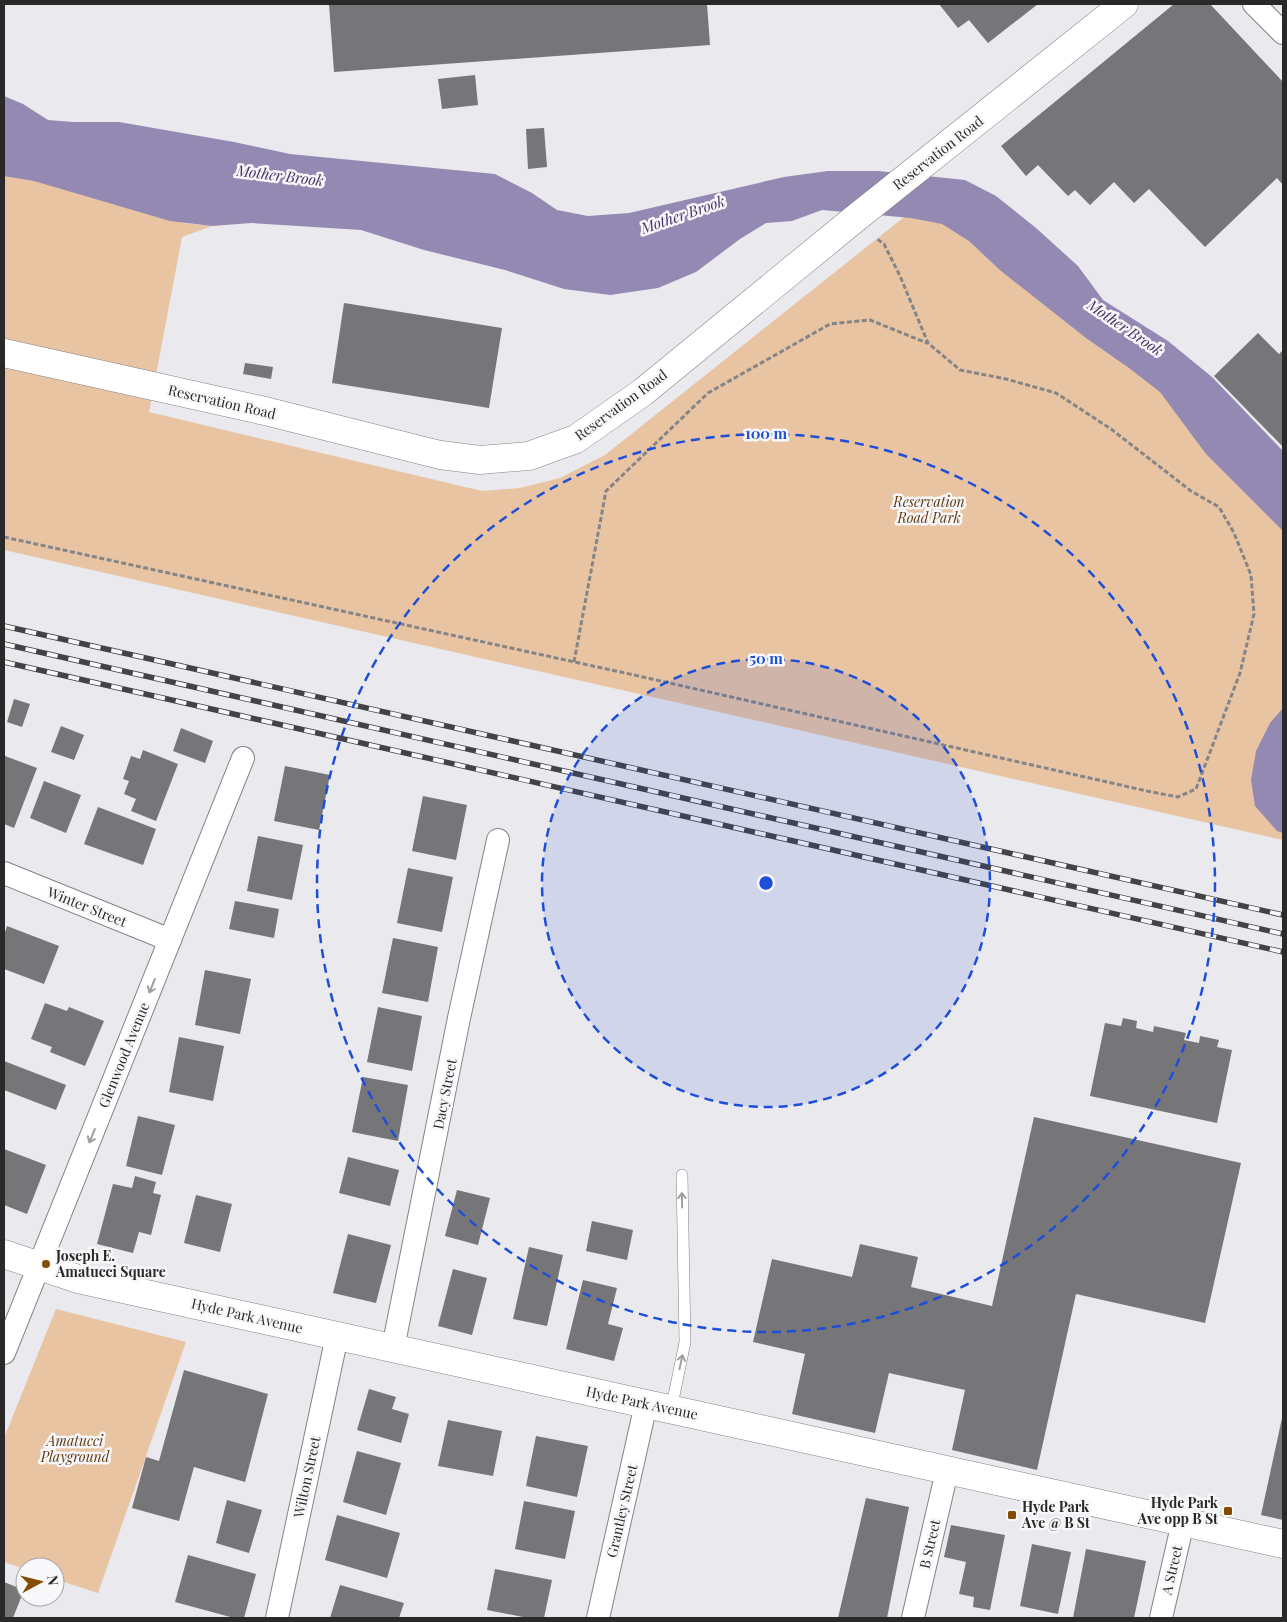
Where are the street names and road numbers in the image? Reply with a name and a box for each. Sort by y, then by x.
street label: Reservation Road [889,111,987,194]
street label: Reservation Road [571,365,671,445]
street label: Reservation Road [166,380,278,423]
street label: Winter Street [44,882,131,931]
street label: Glenwood Avenue [94,999,153,1110]
street label: Dacy Street [428,1056,461,1131]
street label: Hyde Park Avenue [190,1293,305,1338]
street label: Hyde Park Avenue [584,1381,700,1424]
street label: Wilton Street [288,1434,325,1520]
street label: Grantley Street [602,1461,642,1559]
street label: B Street [915,1516,945,1570]
street label: A Street [1156,1542,1187,1597]

